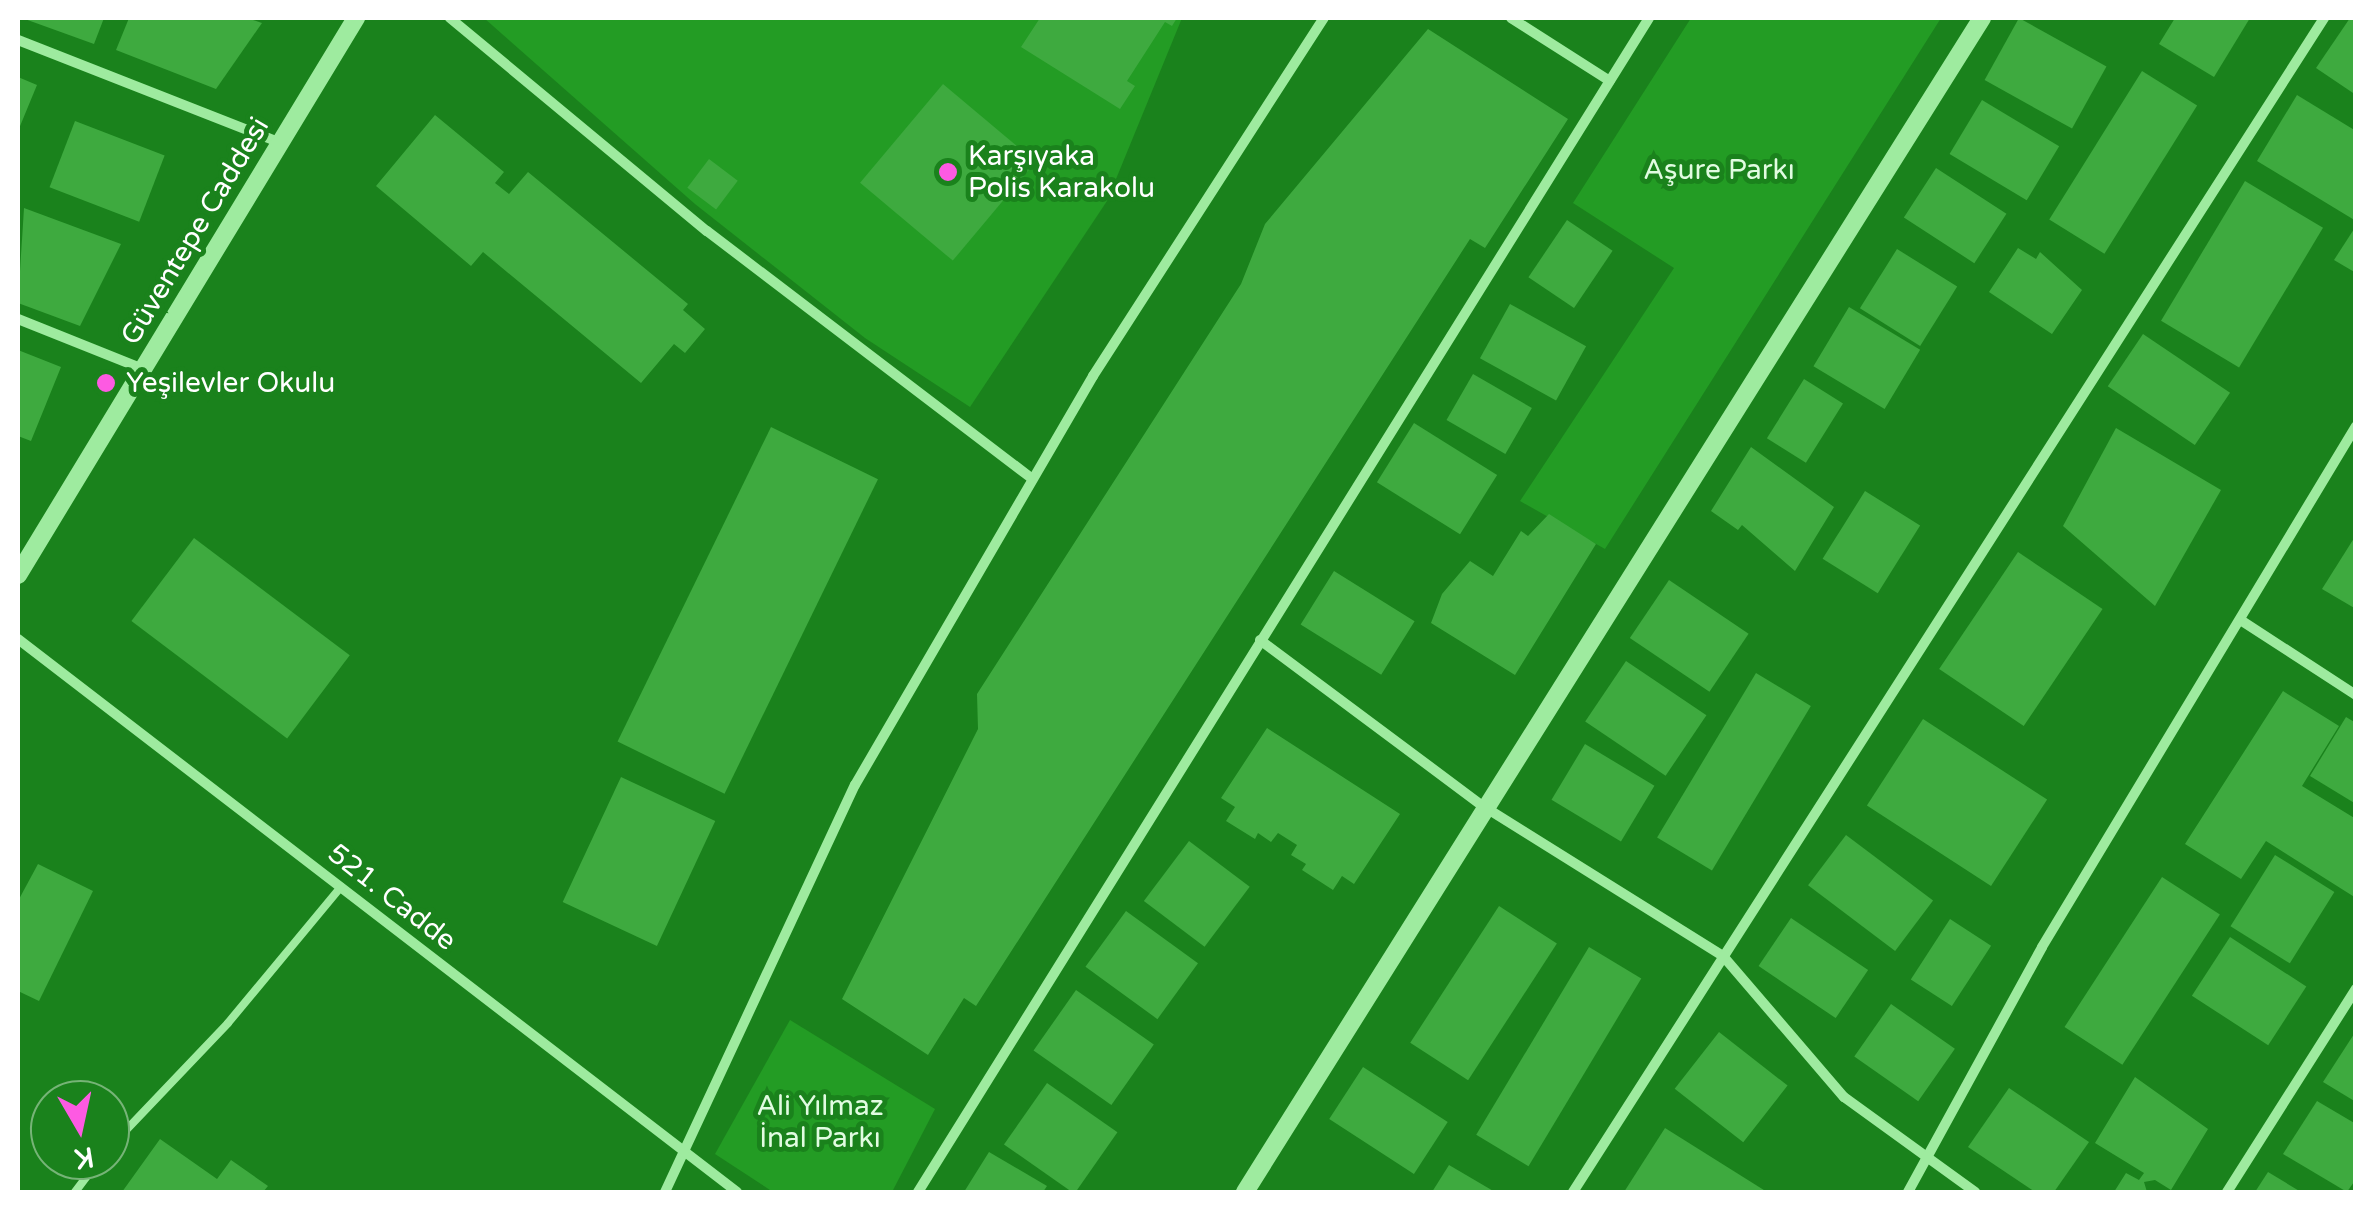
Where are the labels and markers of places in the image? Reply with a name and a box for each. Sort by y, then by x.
place label: Karşıyaka Polis Karakolu [968,139,1155,205]
marker: Karşıyaka Polis Karakolu [937,161,959,183]
place label: Yeşilevler Okulu [126,366,335,400]
marker: Yeşilevler Okulu [95,372,117,394]

